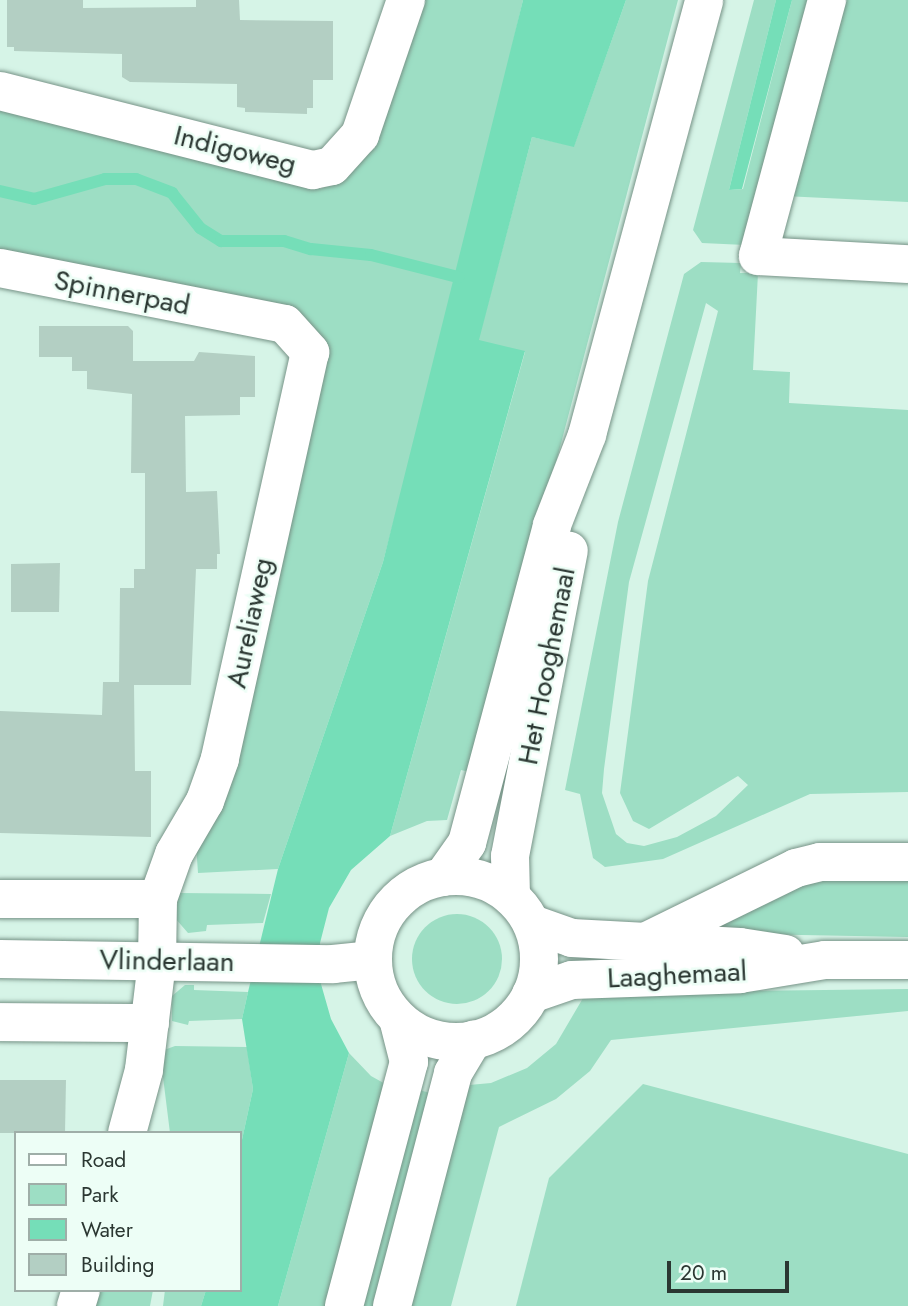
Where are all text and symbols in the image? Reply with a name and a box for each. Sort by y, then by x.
street label: Indigoweg [170,119,300,181]
street label: Spinnerpad [51,263,193,323]
street label: Aureliaweg [220,555,280,691]
street label: Het Hooghemaal [511,564,583,768]
street label: Vlinderlaan [99,943,235,979]
street label: Laaghemaal [606,955,748,995]
legend [14,1131,242,1292]
text: Road [81,1145,126,1175]
text: Park [81,1180,118,1210]
text: Water [81,1215,133,1245]
scale bar [670,1246,792,1290]
text: Building [81,1250,154,1280]
text: 20 m [680,1258,727,1288]

